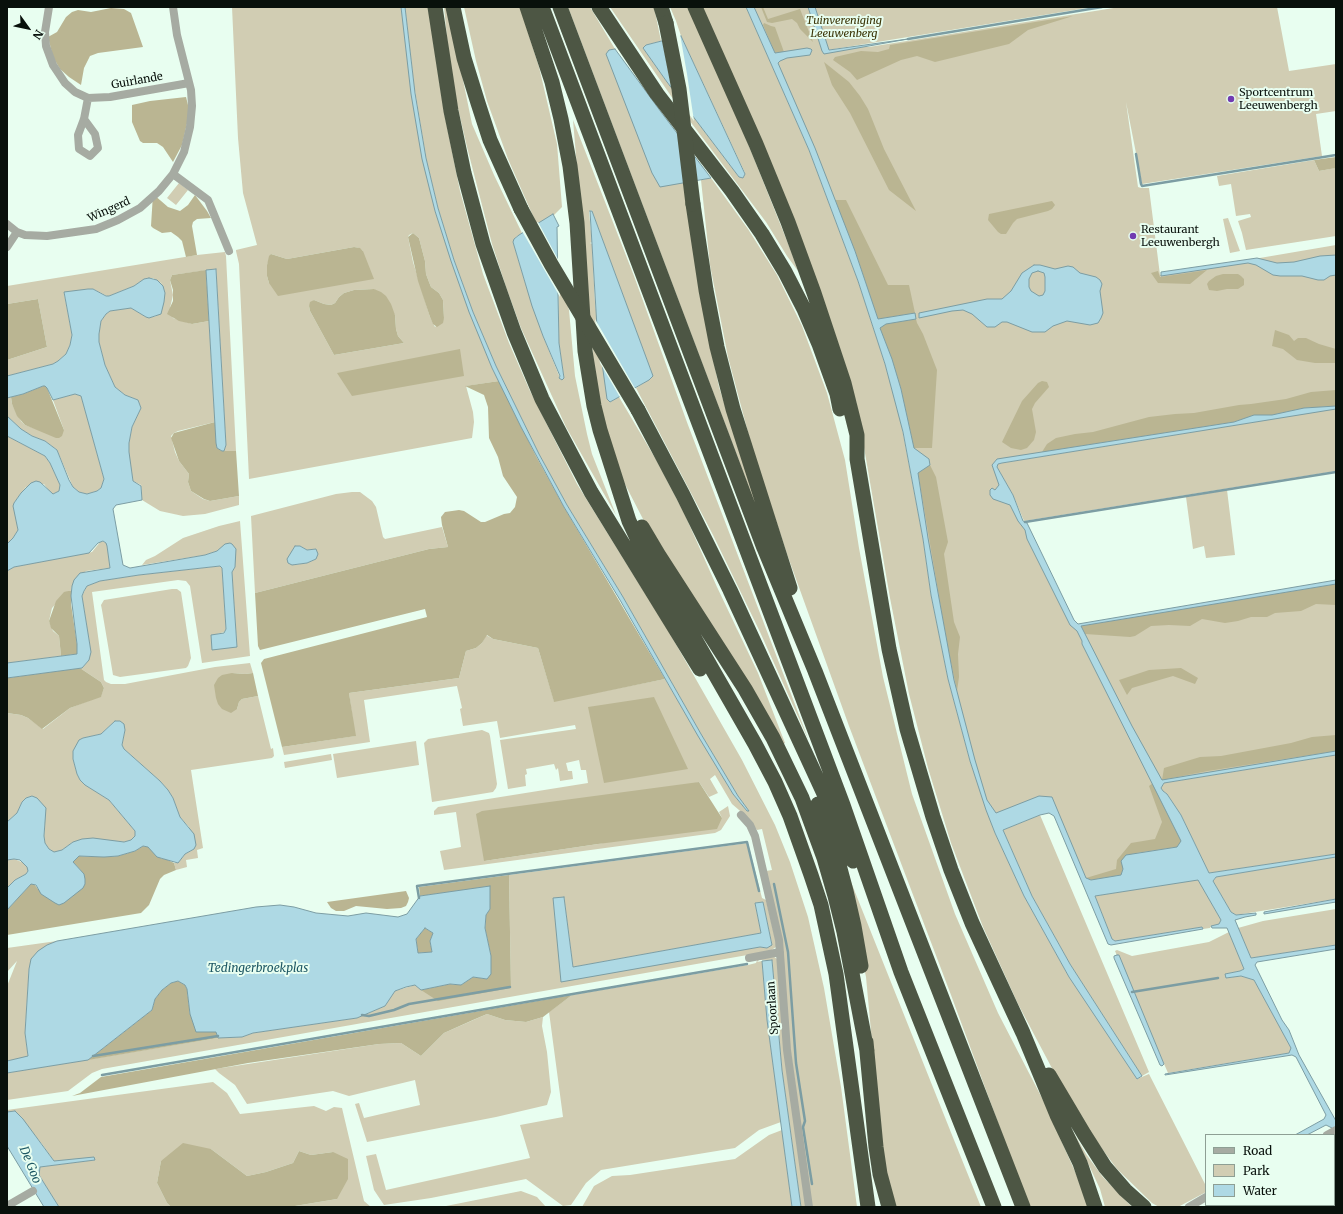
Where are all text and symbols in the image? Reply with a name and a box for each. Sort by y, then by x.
north arrow [8,8,48,48]
park label: Tuinvereniging Leeuwenberg [806,14,882,40]
text: N [30,27,46,42]
street label: Guirlande [110,70,164,92]
place label: Sportcentrum Leeuwenbergh [1239,86,1318,112]
marker: Sportcentrum Leeuwenbergh [1226,94,1236,104]
street label: Wingerd [86,195,132,225]
place label: Restaurant Leeuwenbergh [1141,223,1220,249]
marker: Restaurant Leeuwenbergh [1128,231,1138,241]
water label: Tedingerbroekplas [208,962,308,976]
street label: Spoorlaan [765,981,781,1035]
legend [1205,1134,1335,1206]
text: Road [1243,1143,1272,1158]
water label: De Goo [16,1144,44,1186]
text: Park [1243,1163,1270,1178]
text: Water [1243,1183,1277,1198]

